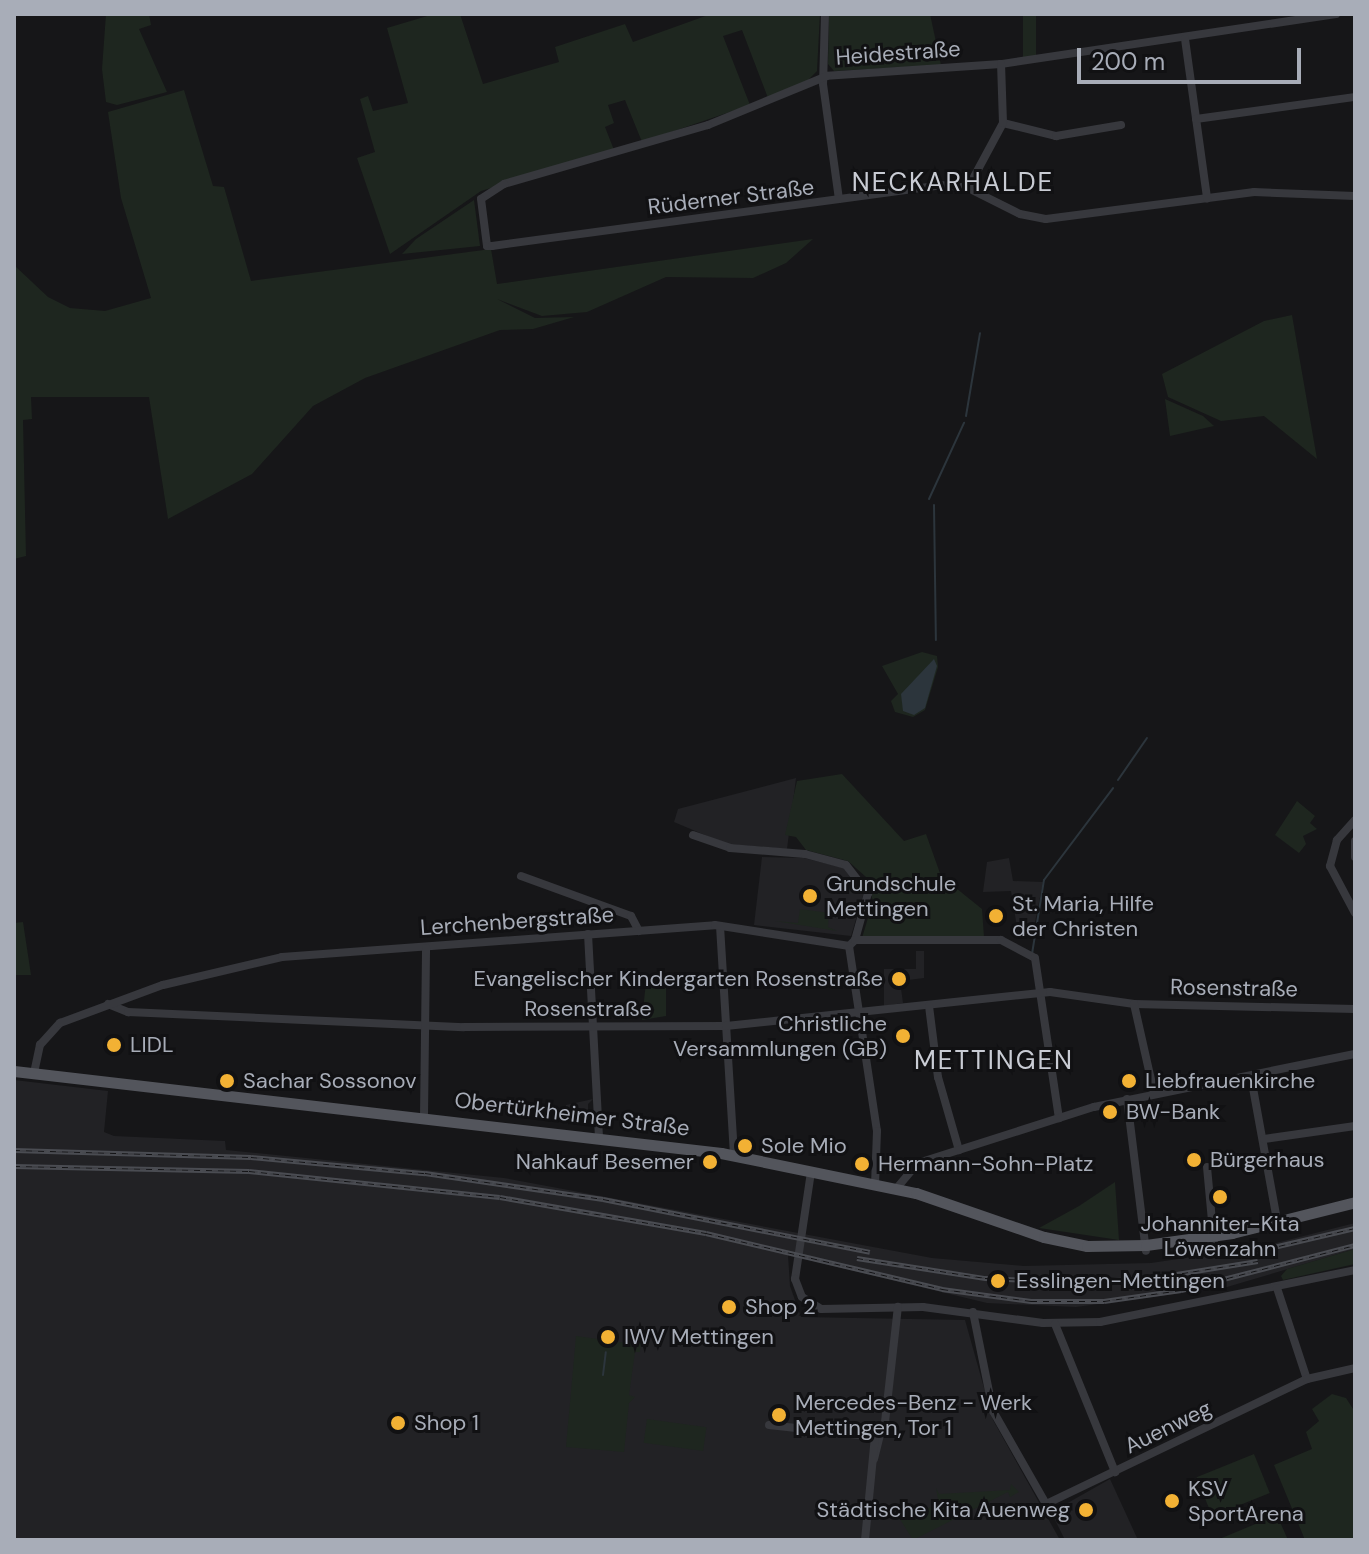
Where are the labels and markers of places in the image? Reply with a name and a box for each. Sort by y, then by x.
place label: Grundschule Mettingen [826,870,956,922]
marker: Grundschule Mettingen [801,887,819,905]
place label: St. Maria, Hilfe der Christen [1012,890,1154,942]
marker: St. Maria, Hilfe der Christen [987,907,1005,925]
place label: Evangelischer Kindergarten Rosenstraße [473,966,883,992]
marker: Evangelischer Kindergarten Rosenstraße [890,970,908,988]
place label: Christliche Versammlungen (GB) [673,1010,887,1062]
marker: Christliche Versammlungen (GB) [894,1027,912,1045]
place label: LIDL [130,1032,173,1058]
marker: LIDL [105,1036,123,1054]
place label: Sachar Sossonov [243,1068,417,1094]
place label: Liebfrauenkirche [1145,1068,1315,1094]
marker: Sachar Sossonov [218,1072,236,1090]
marker: Liebfrauenkirche [1120,1072,1138,1090]
place label: BW-Bank [1126,1099,1220,1125]
marker: BW-Bank [1101,1103,1119,1121]
place label: Sole Mio [761,1133,847,1159]
marker: Sole Mio [736,1137,754,1155]
place label: Bürgerhaus [1210,1147,1324,1173]
place label: Nahkauf Besemer [516,1149,694,1175]
place label: Hermann-Sohn-Platz [878,1151,1093,1177]
marker: Bürgerhaus [1185,1151,1203,1169]
marker: Nahkauf Besemer [701,1153,719,1171]
marker: Hermann-Sohn-Platz [853,1155,871,1173]
marker: Johanniter-Kita Löwenzahn [1211,1188,1229,1206]
place label: Johanniter-Kita Löwenzahn [1141,1210,1299,1262]
place label: Esslingen-Mettingen [1016,1268,1225,1294]
marker: Esslingen-Mettingen [987,1270,1009,1292]
place label: Shop 2 [745,1294,816,1320]
marker: Shop 2 [720,1298,738,1316]
place label: IWV Mettingen [624,1324,774,1350]
marker: IWV Mettingen [599,1328,617,1346]
place label: Mercedes-Benz - Werk Mettingen, Tor 1 [795,1389,1032,1440]
marker: Mercedes-Benz - Werk Mettingen, Tor 1 [770,1406,788,1424]
place label: Shop 1 [414,1410,479,1436]
marker: Shop 1 [389,1414,407,1432]
place label: KSV SportArena [1188,1475,1304,1526]
marker: KSV SportArena [1163,1492,1181,1510]
place label: Städtische Kita Auenweg [817,1497,1070,1523]
marker: Städtische Kita Auenweg [1077,1501,1095,1519]

